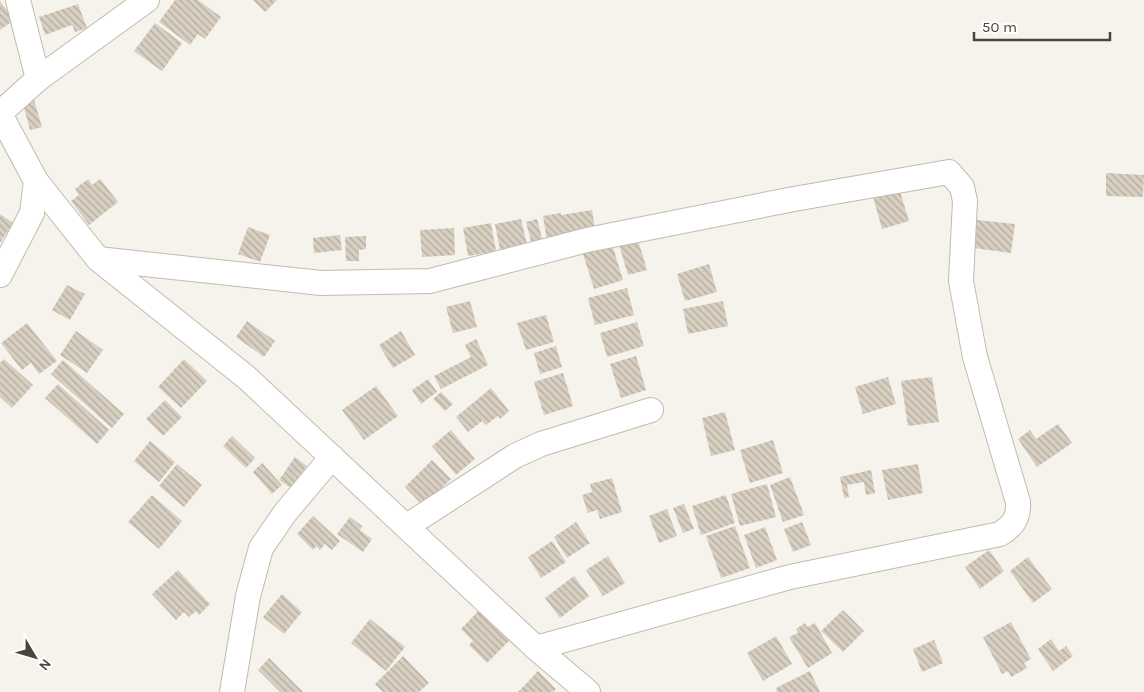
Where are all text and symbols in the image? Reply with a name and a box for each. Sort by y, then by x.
scale bar [974,10,1110,42]
text: 50 m [982,18,1017,36]
north arrow [10,632,60,682]
text: N [35,656,55,674]

